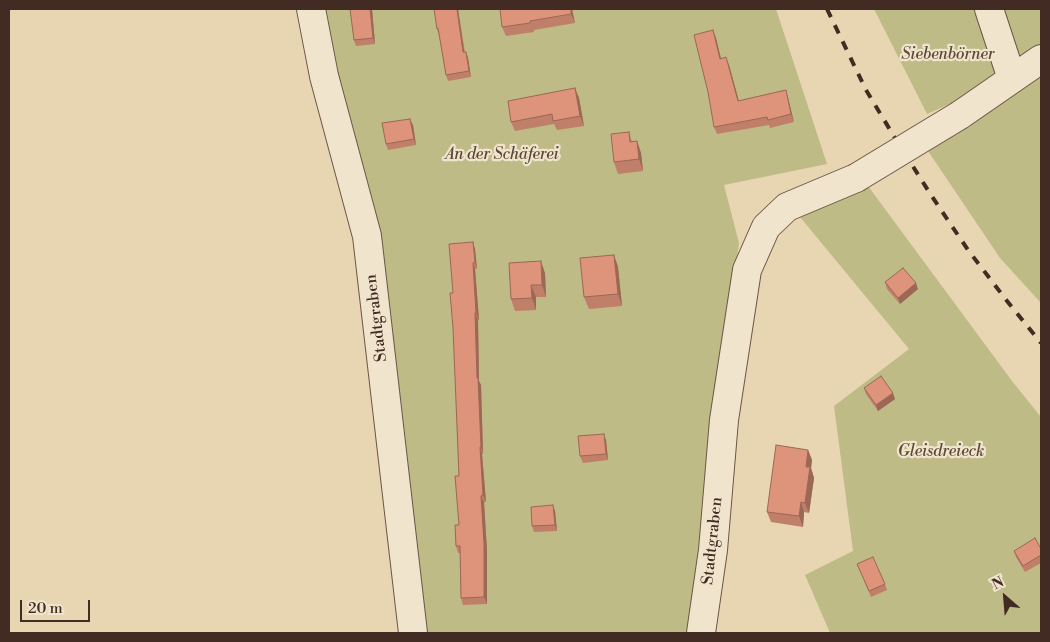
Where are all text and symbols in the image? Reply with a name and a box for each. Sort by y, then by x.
park label: Siebenbörner [901,45,995,65]
park label: An der Schäferei [445,145,559,165]
street label: Stadtgraben [362,273,392,363]
park label: Gleisdreieck [898,442,984,462]
street label: Stadtgraben [699,496,727,586]
north arrow [980,572,1030,622]
text: N [989,573,1007,594]
scale bar [22,590,92,622]
text: 20 m [28,599,63,618]

